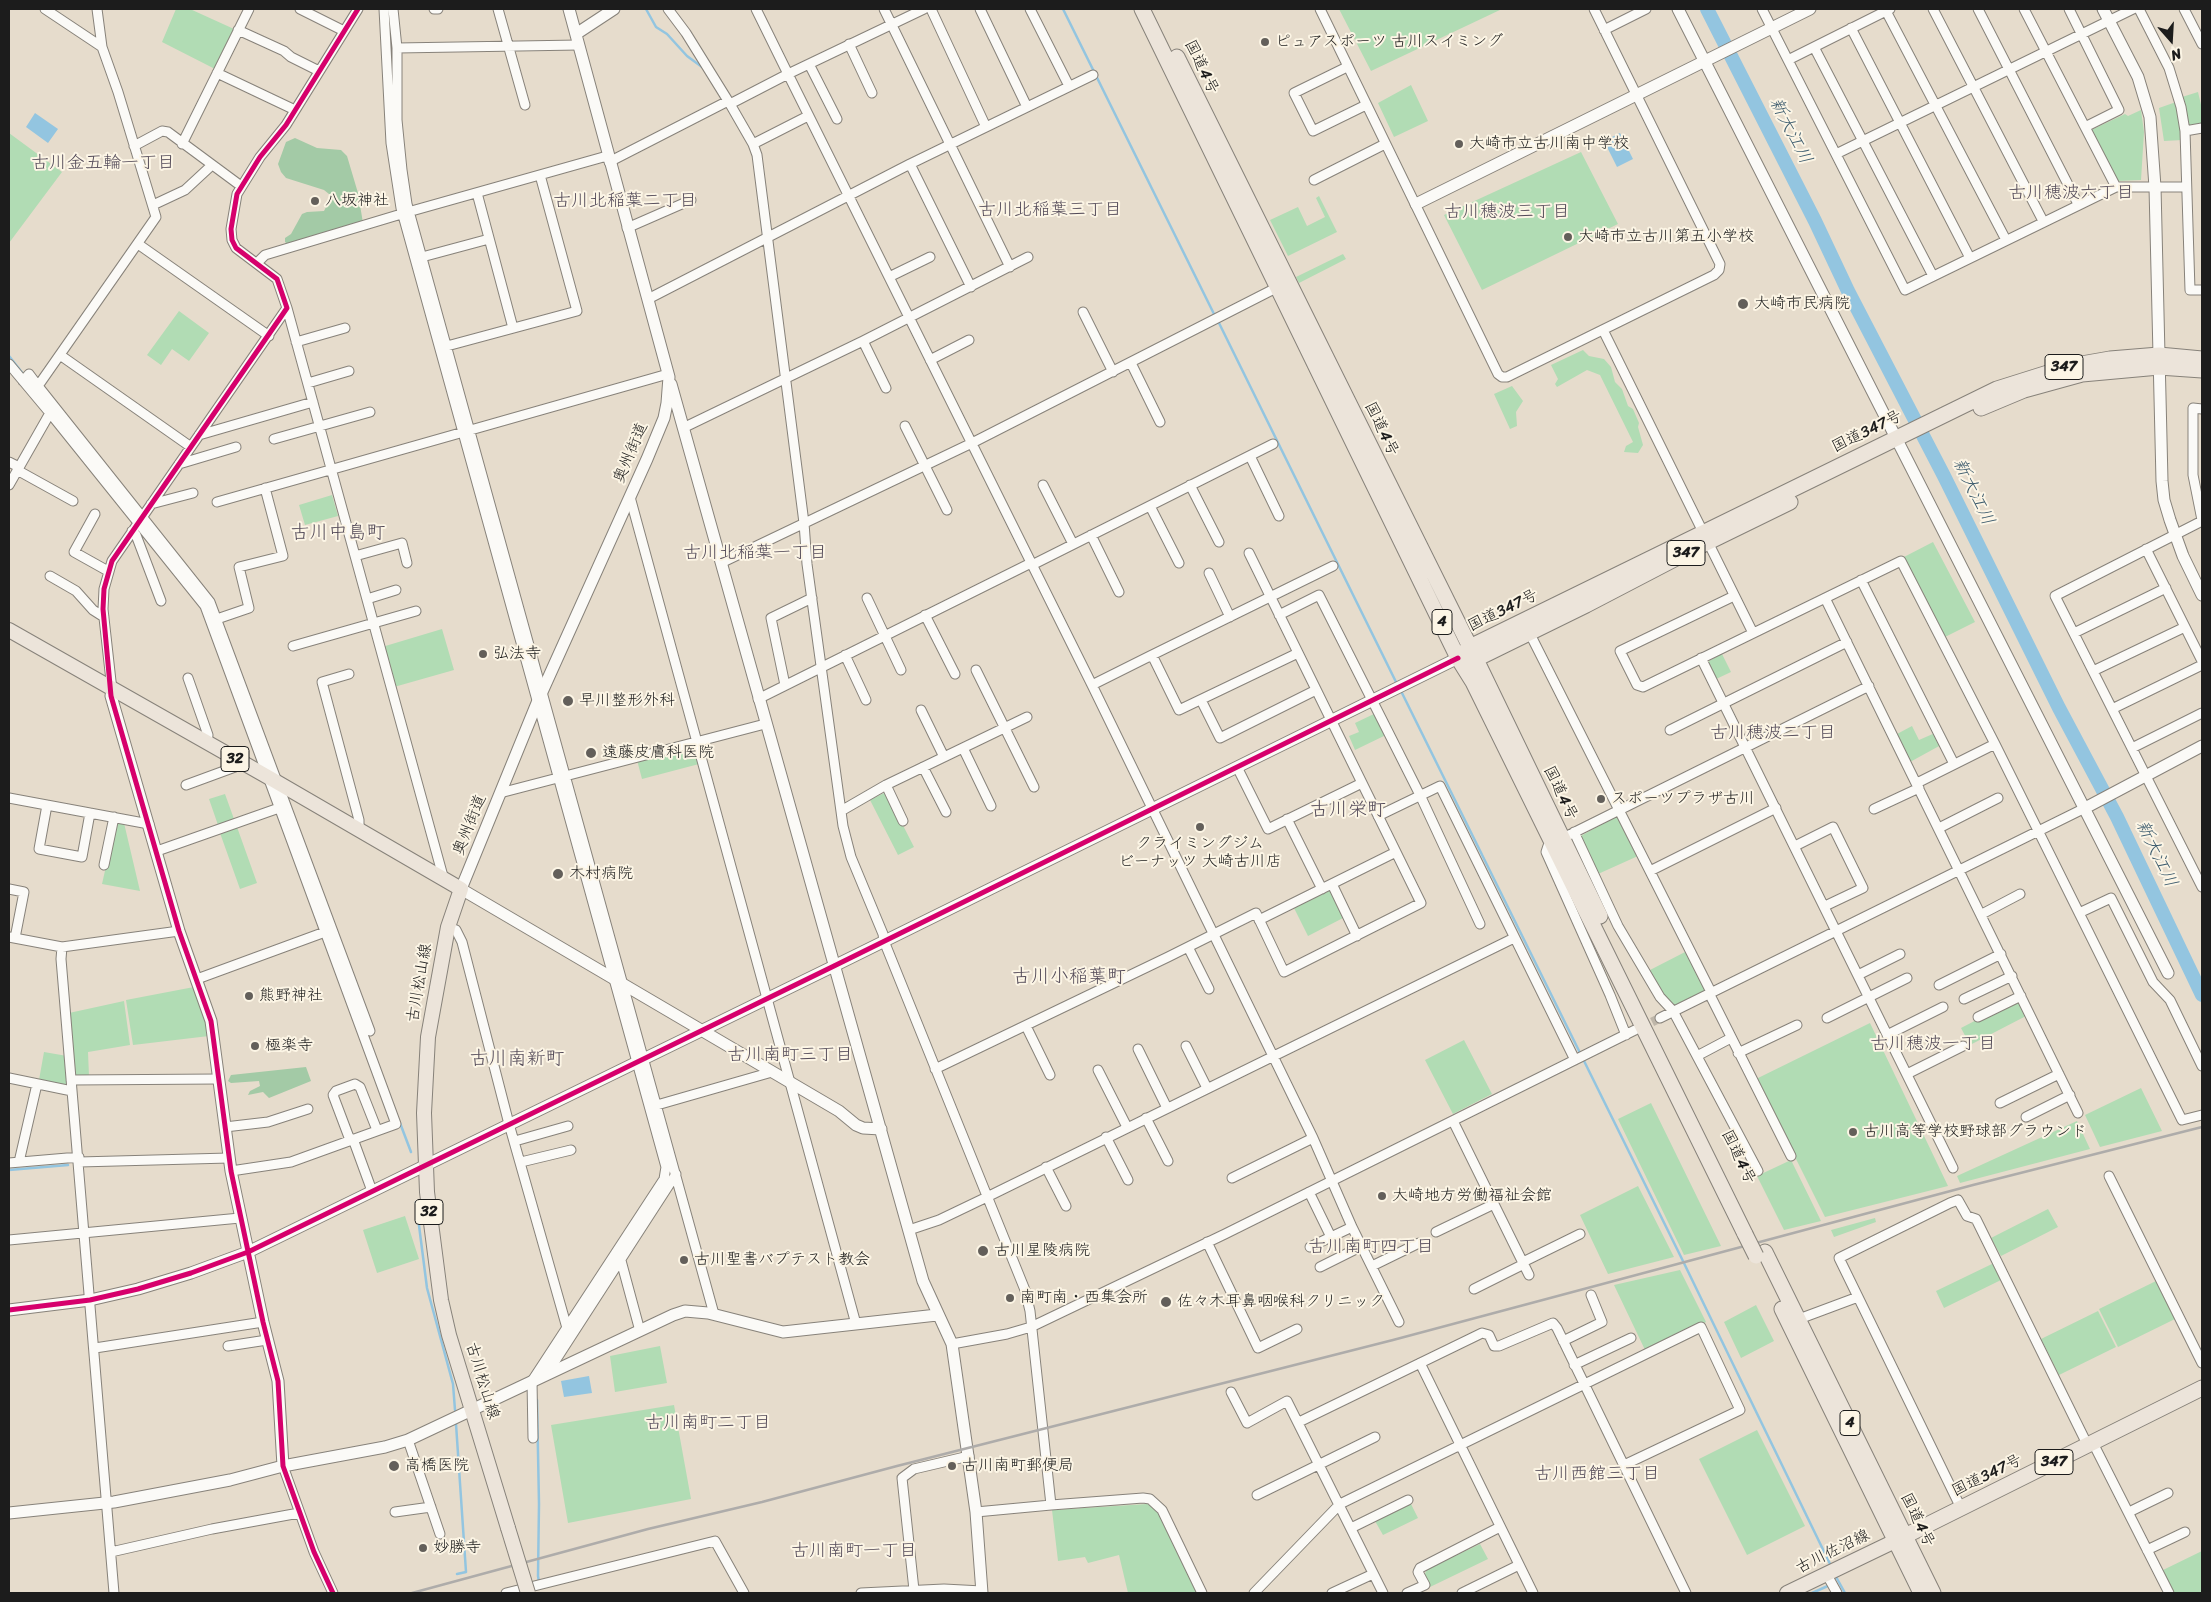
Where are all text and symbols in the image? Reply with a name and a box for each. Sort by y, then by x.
north arrow [2146,15,2196,65]
place label: ピュアスポーツ 古川スイミング [1275,32,1503,52]
marker: ピュアスポーツ 古川スイミング [1259,36,1271,48]
street label: 国道4号 [1180,37,1222,97]
text: N [2167,41,2185,68]
water label: 新大江川 [1764,94,1816,168]
place label: 大崎市立古川南中学校 [1469,134,1629,154]
marker: 大崎市立古川南中学校 [1453,138,1465,150]
district label: 古川金五輪一丁目 [31,152,175,174]
district label: 古川穂波六丁目 [2008,182,2134,204]
district label: 古川北稲葉二丁目 [553,190,697,212]
place label: 八坂神社 [325,191,389,211]
marker: 八坂神社 [309,195,321,207]
district label: 古川北稲葉三丁目 [978,199,1122,221]
district label: 古川穂波三丁目 [1444,201,1570,223]
place label: 大崎市立古川第五小学校 [1578,227,1754,247]
marker: 大崎市立古川第五小学校 [1562,231,1574,243]
place label: 大崎市民病院 [1754,294,1850,314]
marker: 大崎市民病院 [1736,297,1750,311]
road number: 347 [2045,354,2083,380]
street label: 国道4号 [1360,399,1402,459]
street label: 国道347号 [1829,407,1905,457]
street label: 奥州街道 [610,420,652,486]
water label: 新大江川 [1948,455,1998,529]
district label: 古川中島町 [291,522,385,544]
road number: 347 [1667,540,1705,566]
district label: 古川北稲葉一丁目 [683,542,827,564]
street label: 国道347号 [1465,586,1541,636]
road number: 4 [1432,610,1452,634]
place label: 弘法寺 [493,644,541,664]
marker: 弘法寺 [477,648,489,660]
place label: 早川整形外科 [579,691,675,711]
marker: 早川整形外科 [561,694,575,708]
district label: 古川穂波二丁目 [1710,722,1836,744]
place label: 遠藤皮膚科医院 [602,743,714,763]
road number: 32 [221,746,249,772]
marker: 遠藤皮膚科医院 [584,746,598,760]
street label: 国道4号 [1539,763,1581,823]
place label: スポーツプラザ古川 [1611,789,1755,809]
street label: 奥州街道 [449,792,491,858]
marker: スポーツプラザ古川 [1595,793,1607,805]
district label: 古川栄町 [1310,799,1386,821]
water label: 新大江川 [2131,817,2181,891]
marker: クライミングジム ビーナッツ 大崎古川店 [1194,821,1206,833]
place label: クライミングジム ビーナッツ 大崎古川店 [1118,834,1282,872]
place label: 木村病院 [569,864,633,884]
marker: 木村病院 [551,867,565,881]
street label: 古川松山線 [404,942,436,1024]
district label: 古川小稲葉町 [1012,966,1126,988]
place label: 熊野神社 [259,986,323,1006]
marker: 熊野神社 [243,990,255,1002]
district label: 古川穂波一丁目 [1870,1033,1996,1055]
place label: 極楽寺 [265,1036,313,1056]
marker: 極楽寺 [249,1040,261,1052]
district label: 古川南町三丁目 [727,1044,853,1066]
district label: 古川南新町 [470,1048,564,1070]
place label: 古川高等学校野球部グラウンド [1863,1122,2087,1142]
marker: 古川高等学校野球部グラウンド [1847,1126,1859,1138]
street label: 国道4号 [1717,1127,1759,1187]
place label: 大崎地方労働福祉会館 [1392,1186,1552,1206]
marker: 大崎地方労働福祉会館 [1376,1190,1388,1202]
road number: 32 [415,1200,443,1224]
district label: 古川南町四丁目 [1308,1236,1434,1258]
place label: 古川星陵病院 [994,1241,1090,1261]
marker: 古川星陵病院 [976,1244,990,1258]
place label: 古川聖書バプテスト教会 [694,1250,870,1270]
marker: 古川聖書バプテスト教会 [678,1254,690,1266]
place label: 南町南・西集会所 [1020,1288,1148,1308]
marker: 南町南・西集会所 [1004,1292,1016,1304]
place label: 佐々木耳鼻咽喉科クリニック [1177,1292,1385,1312]
marker: 佐々木耳鼻咽喉科クリニック [1159,1295,1173,1309]
street label: 古川松山線 [461,1340,503,1422]
road number: 4 [1840,1410,1860,1436]
district label: 古川南町二丁目 [645,1412,771,1434]
road number: 347 [2035,1450,2073,1474]
street label: 国道347号 [1949,1451,2025,1501]
place label: 高橋医院 [405,1456,469,1476]
place label: 古川南町郵便局 [962,1456,1074,1476]
marker: 高橋医院 [387,1459,401,1473]
marker: 古川南町郵便局 [946,1460,958,1472]
district label: 古川西館三丁目 [1534,1463,1660,1485]
street label: 国道4号 [1896,1490,1938,1550]
street label: 古川佐沼線 [1793,1526,1873,1578]
place label: 妙勝寺 [433,1538,481,1558]
district label: 古川南町一丁目 [791,1540,917,1562]
marker: 妙勝寺 [417,1542,429,1554]

